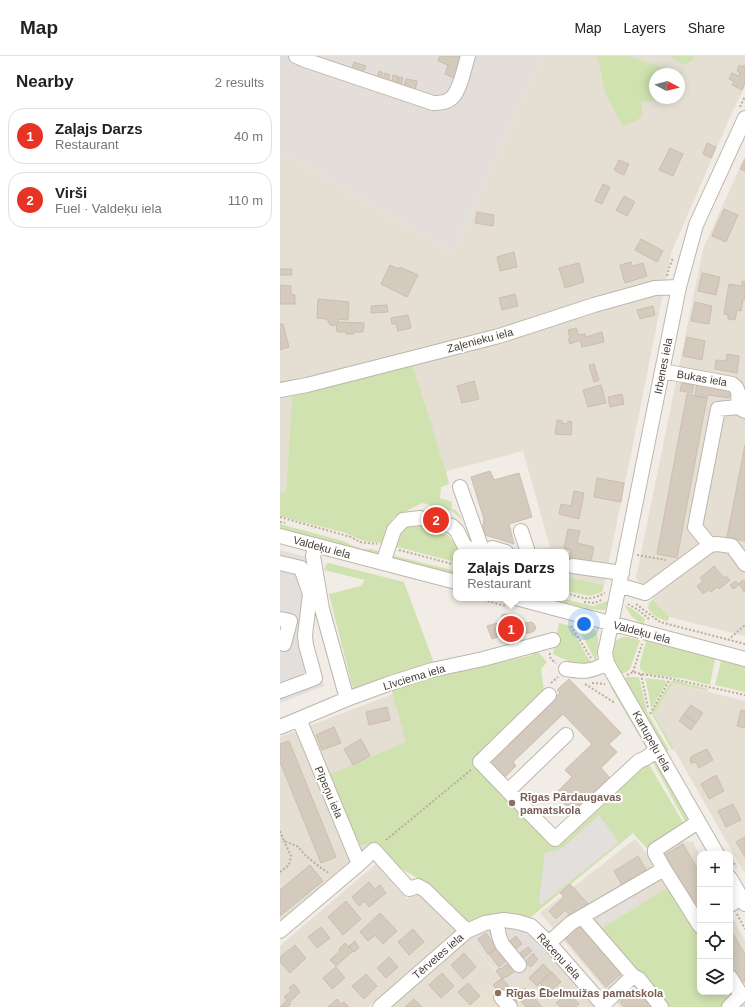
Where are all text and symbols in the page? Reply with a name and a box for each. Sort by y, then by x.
text: Map [20,17,58,38]
text: Map [574,20,602,36]
text: Layers [624,20,666,36]
text: Share [688,20,725,36]
north arrow [649,68,685,104]
text: Nearby [16,72,74,91]
text: 2 results [215,75,264,90]
text: Zaļajs Darzs [55,120,143,137]
text: 1 [26,129,34,144]
text: 40 m [234,129,263,144]
text: Restaurant [55,137,119,152]
text: Virši [55,184,87,201]
text: 2 [26,193,34,208]
text: 110 m [228,193,263,208]
text: Fuel · Valdeķu iela [55,201,162,216]
street label: Zaļenieku iela [446,325,515,355]
street label: Irbenes iela [652,336,674,395]
street label: Bukas iela [676,368,729,388]
pin: 2 [423,505,449,535]
street label: Valdeķu iela [292,534,353,561]
popup [453,549,569,601]
text: Zaļajs Darzs [467,559,555,576]
text: Restaurant [467,576,531,591]
pin: 1 [498,614,524,644]
your location [574,614,594,634]
street label: Valdeķu iela [612,619,673,646]
street label: Līvciema iela [382,662,447,692]
street label: Kartupeļu iela [630,709,674,774]
street label: Pīpeņu iela [313,764,346,820]
place label: Rīgas Pārdaugavas pamatskola [520,791,622,816]
marker: Rīgas Pārdaugavas pamatskola [507,798,517,808]
map controls [697,851,733,995]
button: + [697,851,733,887]
button: − [697,887,733,923]
button: locate [697,923,733,959]
street label: Tērvetes iela [410,930,466,981]
street label: Rāceņu iela [535,931,584,982]
button: layers [697,959,733,995]
place label: Rīgas Ēbelmuižas pamatskola [506,987,664,999]
marker: Rīgas Ēbelmuižas pamatskola [493,988,503,998]

